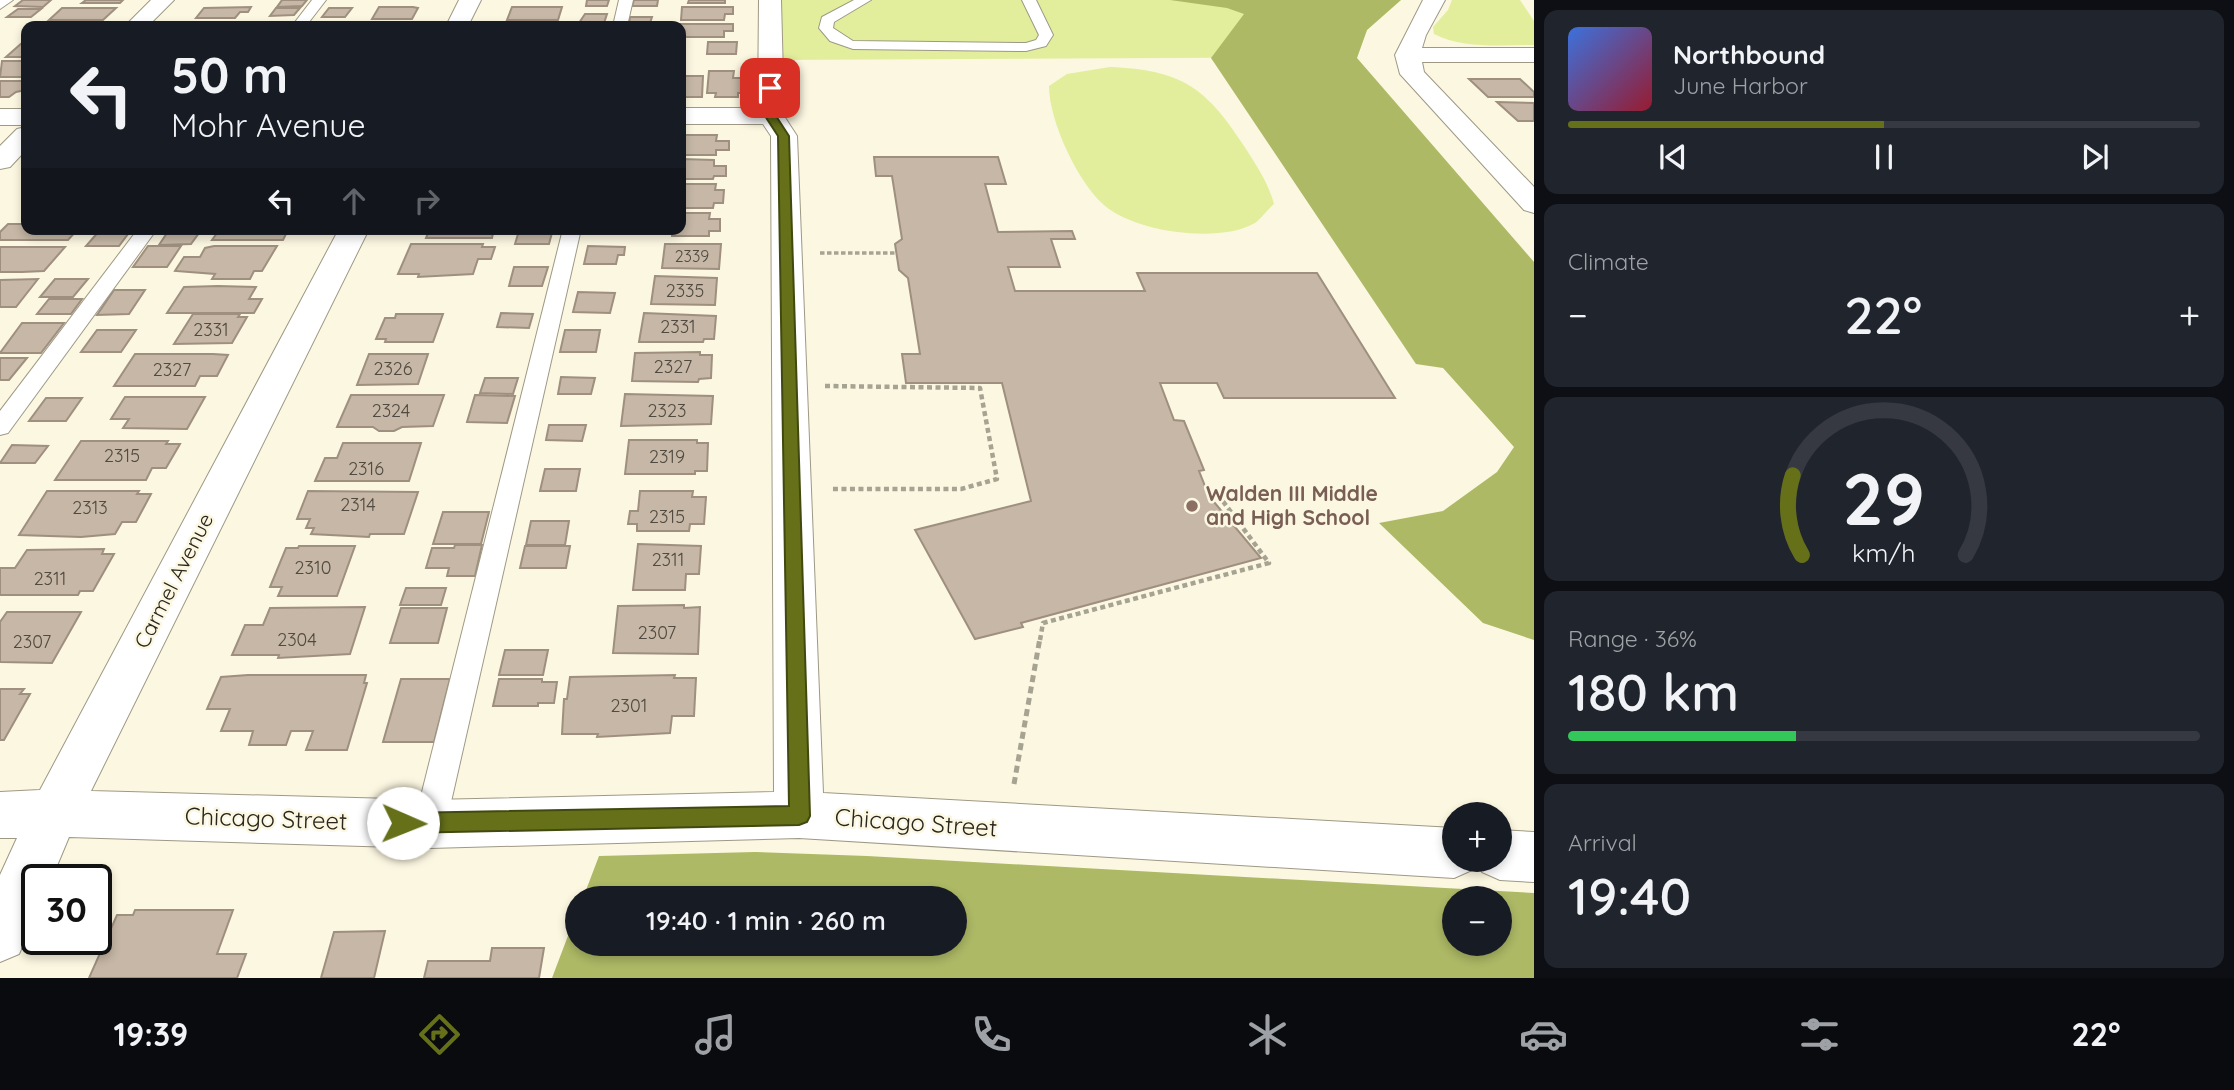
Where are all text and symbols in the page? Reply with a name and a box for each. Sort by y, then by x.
text: Northbound [1673,38,1825,71]
text: 50 m [171,44,288,105]
icon: left [56,49,147,140]
pin [740,58,800,118]
icon: arrive [751,69,789,107]
text: June Harbor [1673,71,1808,100]
text: Mohr Avenue [171,105,365,145]
icon: previous [1654,138,1692,176]
icon: pause [1865,138,1903,176]
icon: next [2076,138,2114,176]
icon: left [262,182,300,220]
icon: ahead [335,182,373,220]
icon: right [408,182,446,220]
house number: 2339 [675,246,709,266]
text: Climate [1568,247,1649,276]
house number: 2335 [666,279,704,302]
text: 22° [1844,282,1922,347]
text: − [1568,291,1588,339]
text: + [2179,291,2200,339]
house number: 2331 [660,315,696,338]
house number: 2331 [193,318,229,341]
house number: 2327 [654,355,692,378]
house number: 2326 [373,357,413,380]
house number: 2327 [153,358,191,381]
house number: 2324 [372,399,410,422]
house number: 2323 [648,399,686,422]
house number: 2315 [104,444,140,467]
house number: 2319 [649,445,685,468]
text: 29 [1843,452,1925,543]
house number: 2316 [348,457,384,480]
place label: Walden III Middle and High School [1206,480,1378,530]
house number: 2314 [340,493,376,516]
house number: 2313 [72,496,108,519]
marker: Walden III Middle and High School [1184,498,1200,514]
house number: 2315 [649,505,685,528]
street label: Carmel Avenue [128,509,218,652]
text: km/h [1852,537,1916,568]
house number: 2311 [652,548,684,571]
house number: 2310 [295,556,331,579]
house number: 2311 [34,567,66,590]
house number: 2307 [638,621,676,644]
text: Range · 36% [1568,624,1697,653]
house number: 2304 [277,628,317,651]
house number: 2307 [13,630,51,653]
text: 180 km [1568,659,1739,724]
house number: 2301 [611,694,647,717]
position arrow [366,786,440,860]
street label: Chicago Street [184,800,348,836]
street label: Chicago Street [834,801,998,843]
map controls [1442,802,1512,956]
button: + [1442,802,1512,872]
text: Arrival [1568,828,1637,857]
text: 19:40 [1568,863,1691,928]
speed limit sign: 30 [21,864,112,955]
button: − [1442,886,1512,956]
text: 19:40 · 1 min · 260 m [646,904,886,937]
icon: directions [415,1010,464,1059]
icon: music [691,1010,740,1059]
icon: phone [967,1010,1016,1059]
icon: climate [1243,1010,1292,1059]
icon: car [1519,1010,1568,1059]
icon: filters [1795,1010,1844,1059]
text: 19:39 [114,1014,188,1054]
text: 22° [2071,1014,2120,1054]

